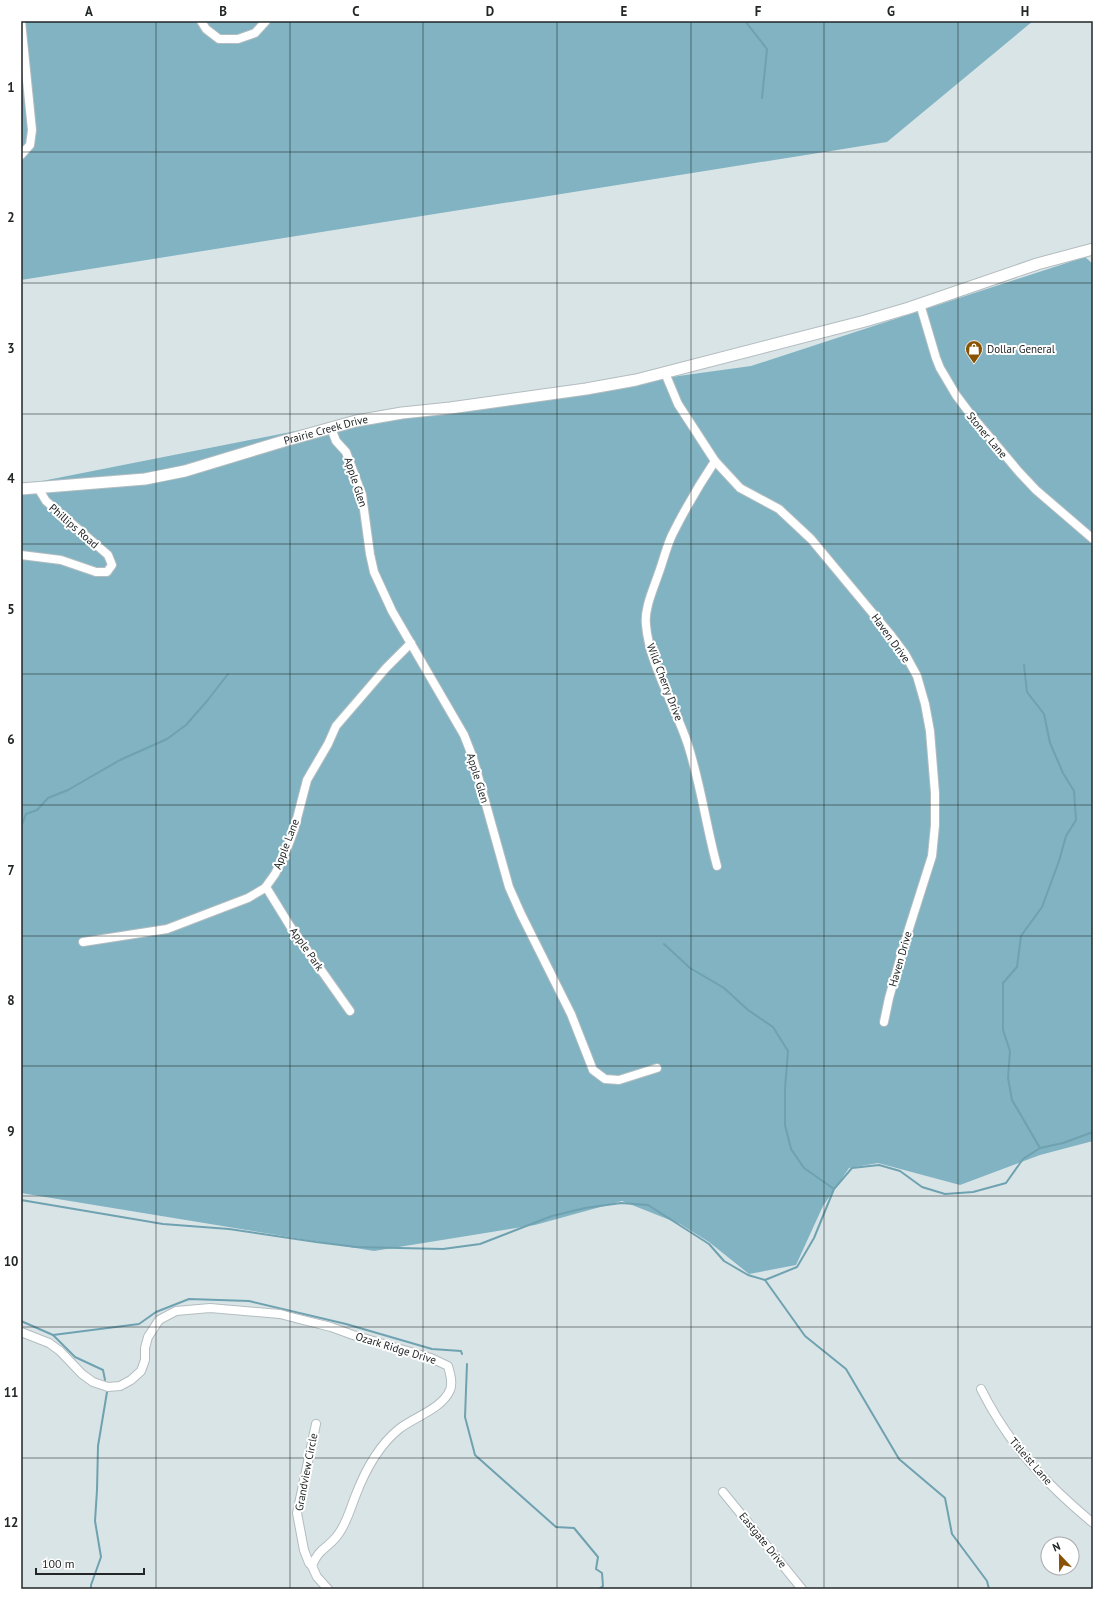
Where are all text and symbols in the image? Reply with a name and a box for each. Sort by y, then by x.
text: A [85,3,93,20]
text: B [219,3,227,20]
text: C [352,3,360,20]
text: D [486,3,494,20]
text: E [621,3,628,20]
text: F [755,3,762,20]
text: G [887,3,895,20]
text: H [1021,3,1029,20]
text: 1 [7,79,15,96]
text: 2 [7,209,15,226]
shop icon: Dollar General [964,339,984,364]
text: 3 [7,340,15,357]
place label: Dollar General [987,342,1056,356]
street label: Stoner Lane [964,409,1011,461]
street label: Prairie Creek Drive [282,412,369,448]
street label: Apple Glen [341,455,371,509]
text: 4 [7,470,15,487]
street label: Phillips Road [46,501,102,551]
text: 5 [7,601,15,618]
street label: Haven Drive [869,611,914,666]
street label: Wild Cherry Drive [644,641,686,723]
text: 6 [7,731,15,748]
street label: Apple Glen [464,751,492,805]
street label: Apple Lane [270,817,302,871]
text: 7 [7,862,15,879]
street label: Apple Park [287,924,328,974]
street label: Haven Drive [885,929,915,988]
text: 8 [7,992,15,1009]
text: 9 [7,1123,15,1140]
text: 10 [4,1253,18,1270]
street label: Ozark Ridge Drive [354,1329,438,1367]
text: 11 [4,1384,18,1401]
street label: Grandview Circle [292,1431,320,1512]
street label: Titleist Lane [1007,1434,1056,1488]
street label: Eastgate Drive [736,1509,790,1571]
text: 12 [4,1514,18,1531]
north arrow [1040,1536,1080,1576]
text: N [1050,1539,1062,1555]
scale bar [36,1550,144,1576]
text: 100 m [42,1556,75,1571]

